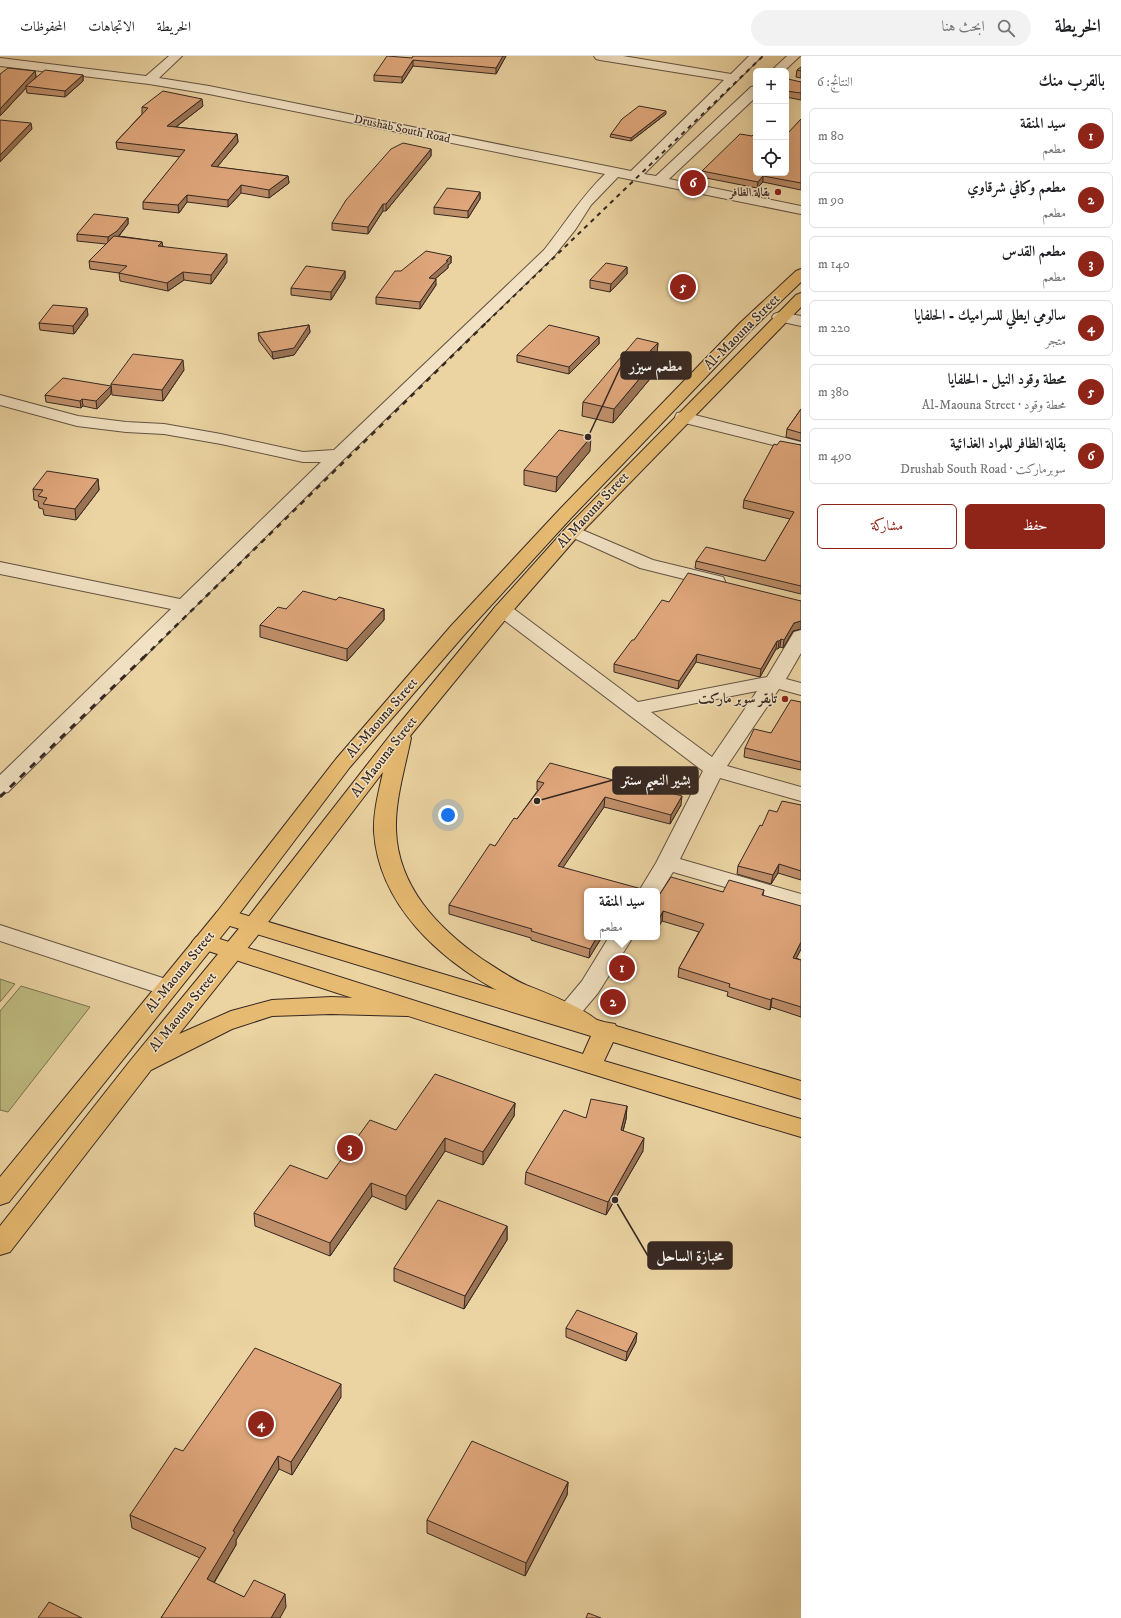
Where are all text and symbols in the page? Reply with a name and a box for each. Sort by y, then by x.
search box [751,10,1031,46]
text: الخريطة [1055,15,1101,38]
text: ابحث هنا [942,17,985,36]
icon: search [995,17,1017,39]
text: المحفوظات [20,18,66,36]
text: الاتجاهات [88,18,135,36]
text: الخريطة [157,18,191,36]
map controls [753,68,789,176]
button: + [753,68,789,104]
text: بالقرب منك [1039,70,1105,92]
text: النتائج: 6 [817,74,853,90]
button: − [753,104,789,140]
street label: Drushab South Road [352,111,452,147]
text: سيد المنقة [1020,114,1066,133]
text: 80 m [818,128,844,144]
text: 1 [1089,128,1093,144]
button: locate [753,140,789,176]
text: مطعم [1042,141,1066,157]
pin: 6 [680,168,706,198]
text: مطعم وكافي شرقاوي [967,178,1066,197]
place label: بقالة الظافر [728,185,770,200]
marker: بقالة الظافر [773,187,783,197]
text: 90 m [818,192,844,208]
text: 2 [1088,192,1094,208]
text: مطعم [1042,205,1066,221]
text: مطعم القدس [1002,242,1066,261]
text: 140 m [818,256,850,272]
text: 3 [1089,256,1093,272]
text: مطعم [1042,269,1066,285]
pin: 5 [670,272,696,302]
street label: Al-Maouna Street [700,290,784,374]
text: سالومي ايطلي للسراميك - الحلفايا [914,306,1066,325]
text: 220 m [818,320,850,336]
text: 4 [1087,320,1095,336]
text: متجر [1045,333,1066,349]
callout: مطعم سيزر [621,352,691,379]
text: مطعم سيزر [627,357,683,380]
text: محطة وقود النيل - الحلفايا [948,370,1066,389]
text: 380 m [818,384,849,400]
text: 5 [1088,384,1094,400]
text: محطة وقود · Al-Maouna Street [922,397,1066,413]
text: بقالة الظافر للمواد الغذائية [950,434,1066,453]
text: 490 m [818,448,852,464]
text: 6 [1088,448,1094,464]
text: سوبرماركت · Drushab South Road [900,461,1066,477]
street label: Al Maouna Street [553,468,633,552]
button: مشاركة [817,504,957,549]
button: حفظ [965,504,1105,549]
street label: Al-Maouna Street [342,674,422,762]
place label: تايقر سوبر ماركت [698,690,777,708]
marker: تايقر سوبر ماركت [780,694,790,704]
street label: Al Maouna Street [347,713,422,801]
callout: بشير النعيم سنتر [613,767,698,794]
text: بشير النعيم سنتر [619,771,691,795]
your location [438,805,458,825]
popup [584,888,660,940]
text: سيد المنقة [599,892,645,911]
text: مطعم [599,919,623,935]
street label: Al-Maouna Street [141,927,219,1017]
pin: 1 [609,953,635,983]
street label: Al Maouna Street [145,968,221,1056]
pin: 2 [600,987,626,1017]
pin: 3 [337,1133,363,1163]
callout: مخبازة الساحل [648,1242,732,1269]
text: مخبازة الساحل [656,1247,725,1267]
pin: 4 [248,1409,274,1439]

